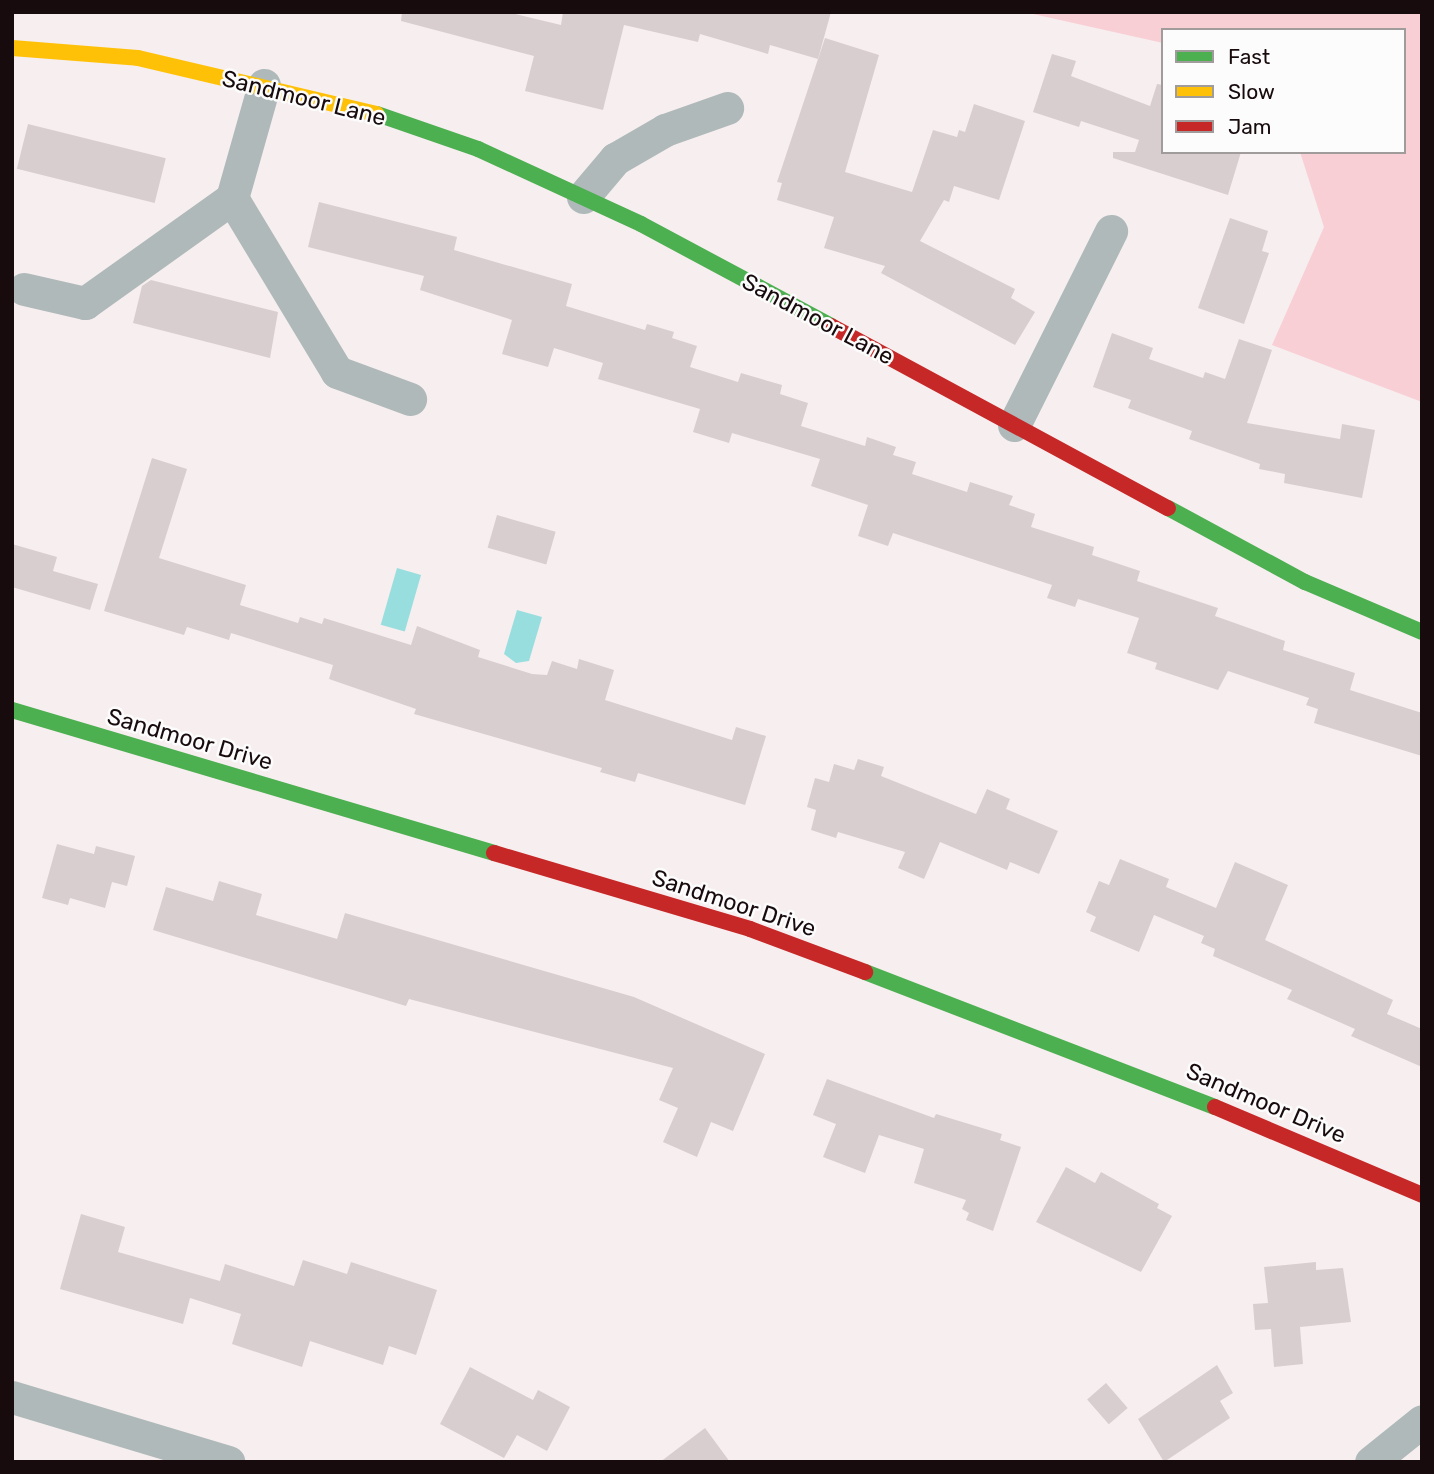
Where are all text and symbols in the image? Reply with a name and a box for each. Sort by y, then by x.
legend [1161,28,1406,154]
text: Fast [1228,44,1270,69]
street label: Sandmoor Lane [219,64,389,132]
text: Slow [1228,79,1275,104]
text: Jam [1228,114,1272,139]
street label: Sandmoor Lane [737,267,899,371]
street label: Sandmoor Drive [104,702,276,776]
street label: Sandmoor Drive [648,863,820,943]
street label: Sandmoor Drive [1182,1057,1350,1149]

